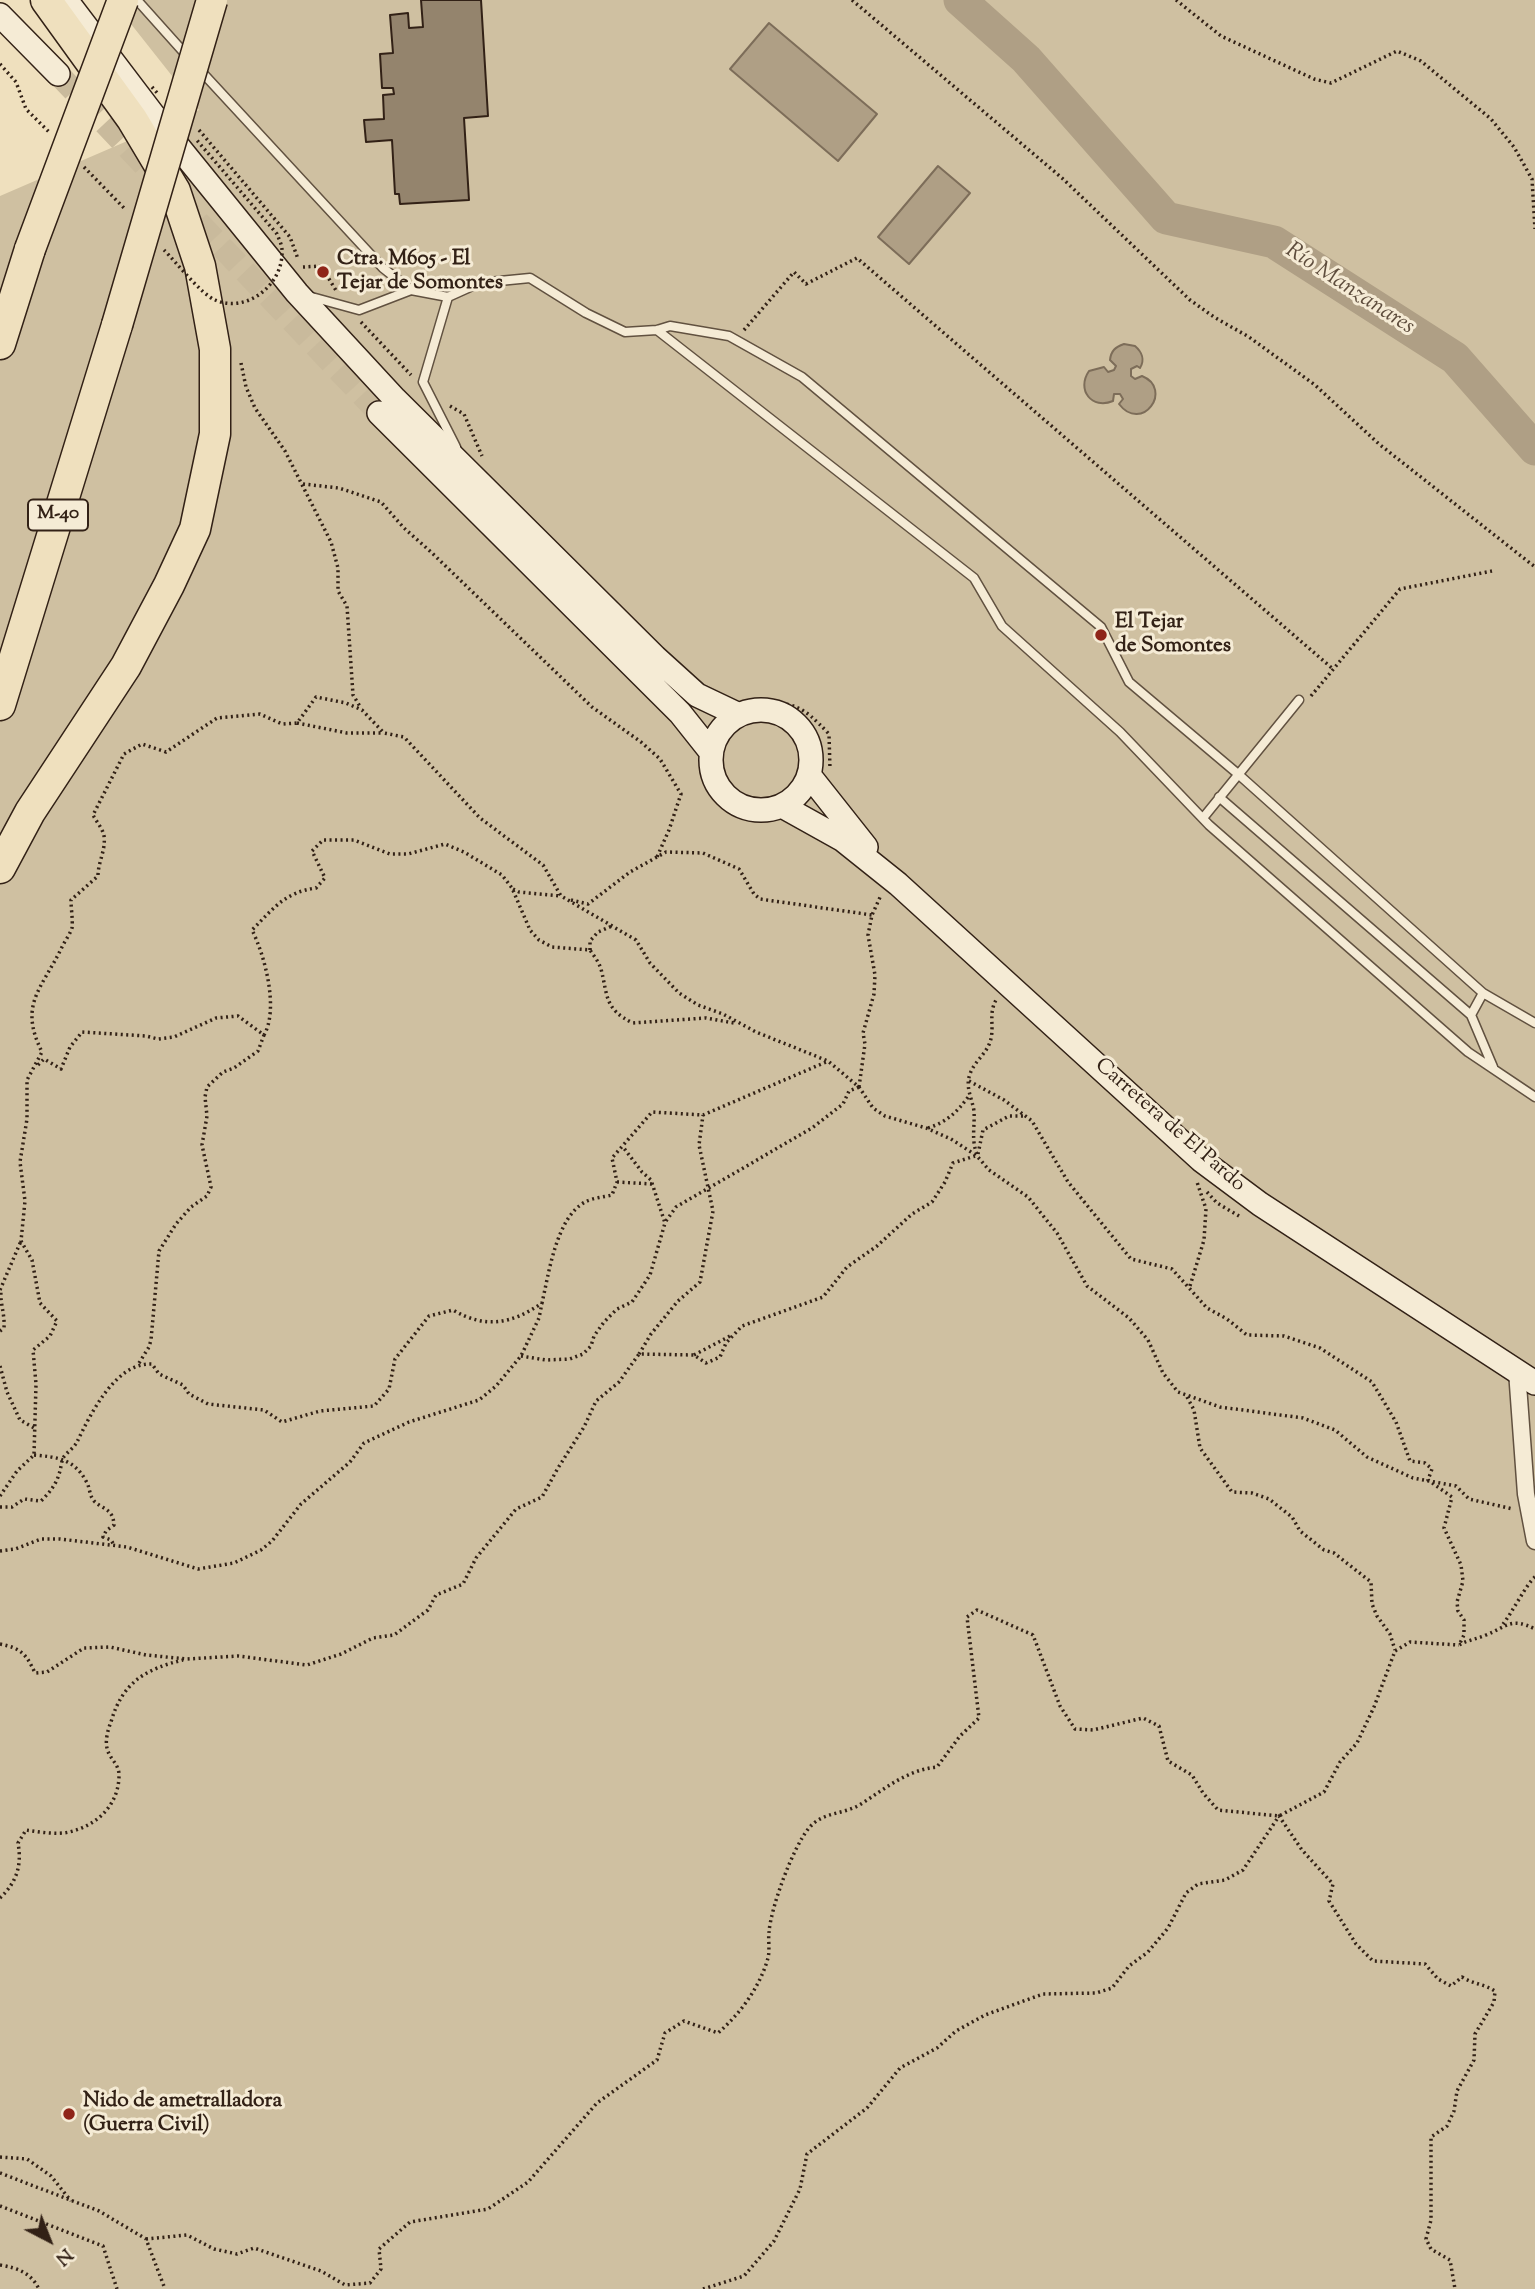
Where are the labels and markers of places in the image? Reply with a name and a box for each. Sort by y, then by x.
place label: Ctra. M605 - El Tejar de Somontes [337,247,503,297]
marker: Ctra. M605 - El Tejar de Somontes [315,264,331,280]
place label: El Tejar de Somontes [1115,610,1231,660]
marker: El Tejar de Somontes [1093,627,1109,643]
place label: Nido de ametralladora (Guerra Civil) [83,2089,282,2139]
marker: Nido de ametralladora (Guerra Civil) [61,2106,77,2122]

